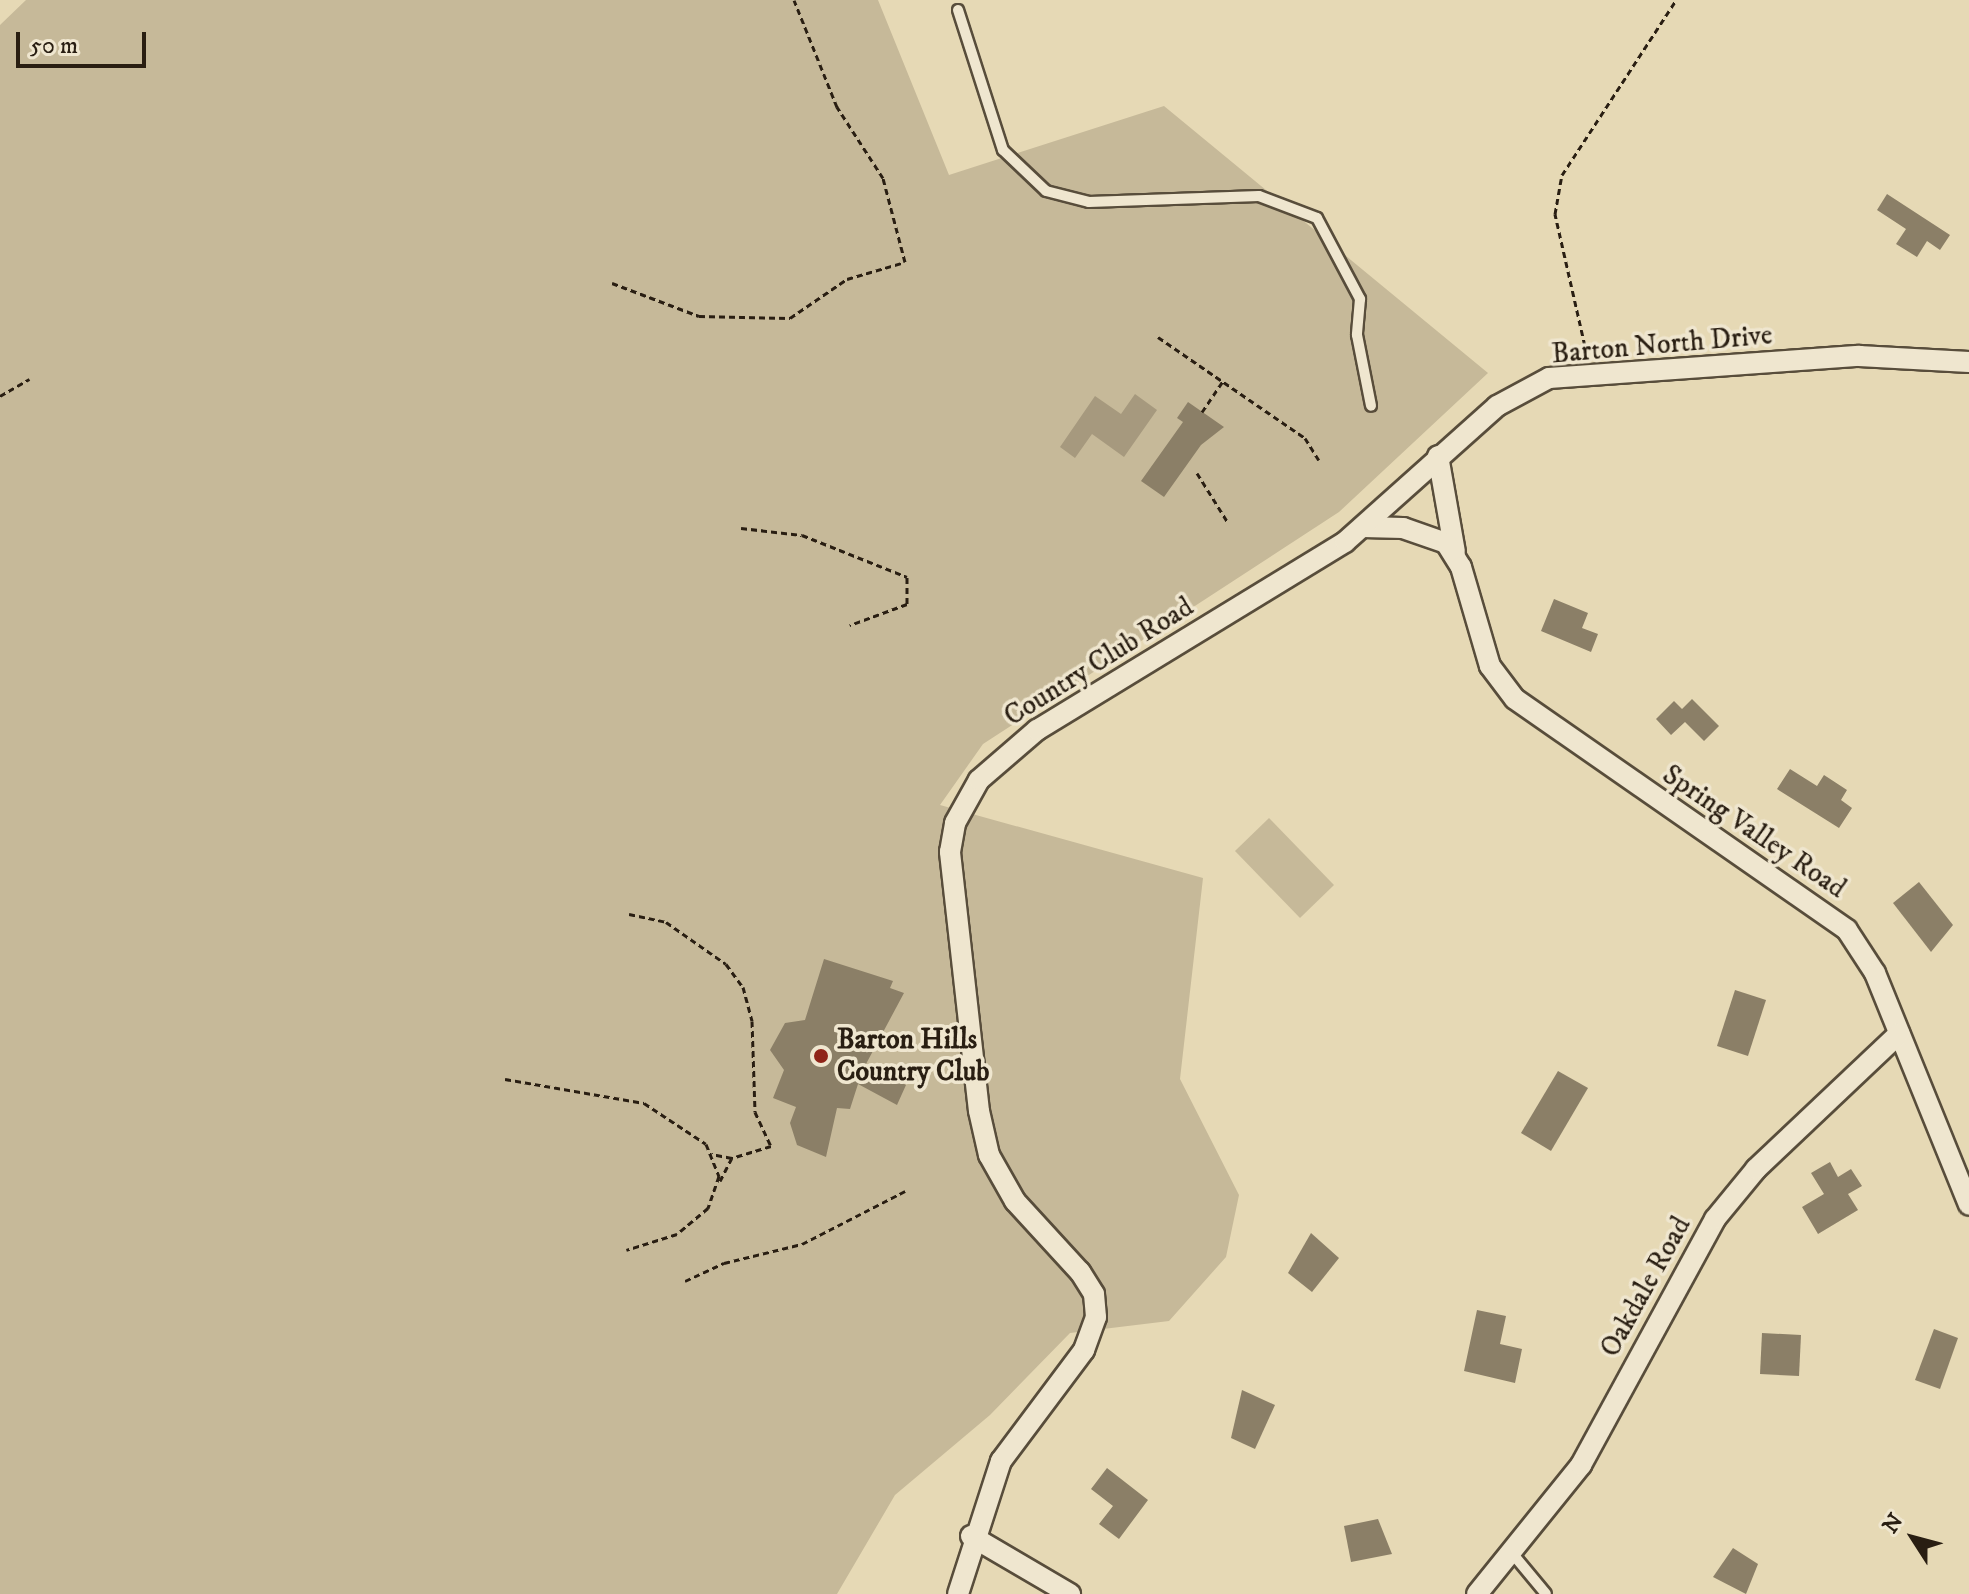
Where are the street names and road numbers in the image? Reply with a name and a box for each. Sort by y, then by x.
street label: Barton North Drive [1550,319,1774,371]
street label: Country Club Road [998,590,1200,734]
street label: Spring Valley Road [1656,758,1852,906]
street label: Oakdale Road [1594,1211,1698,1363]

